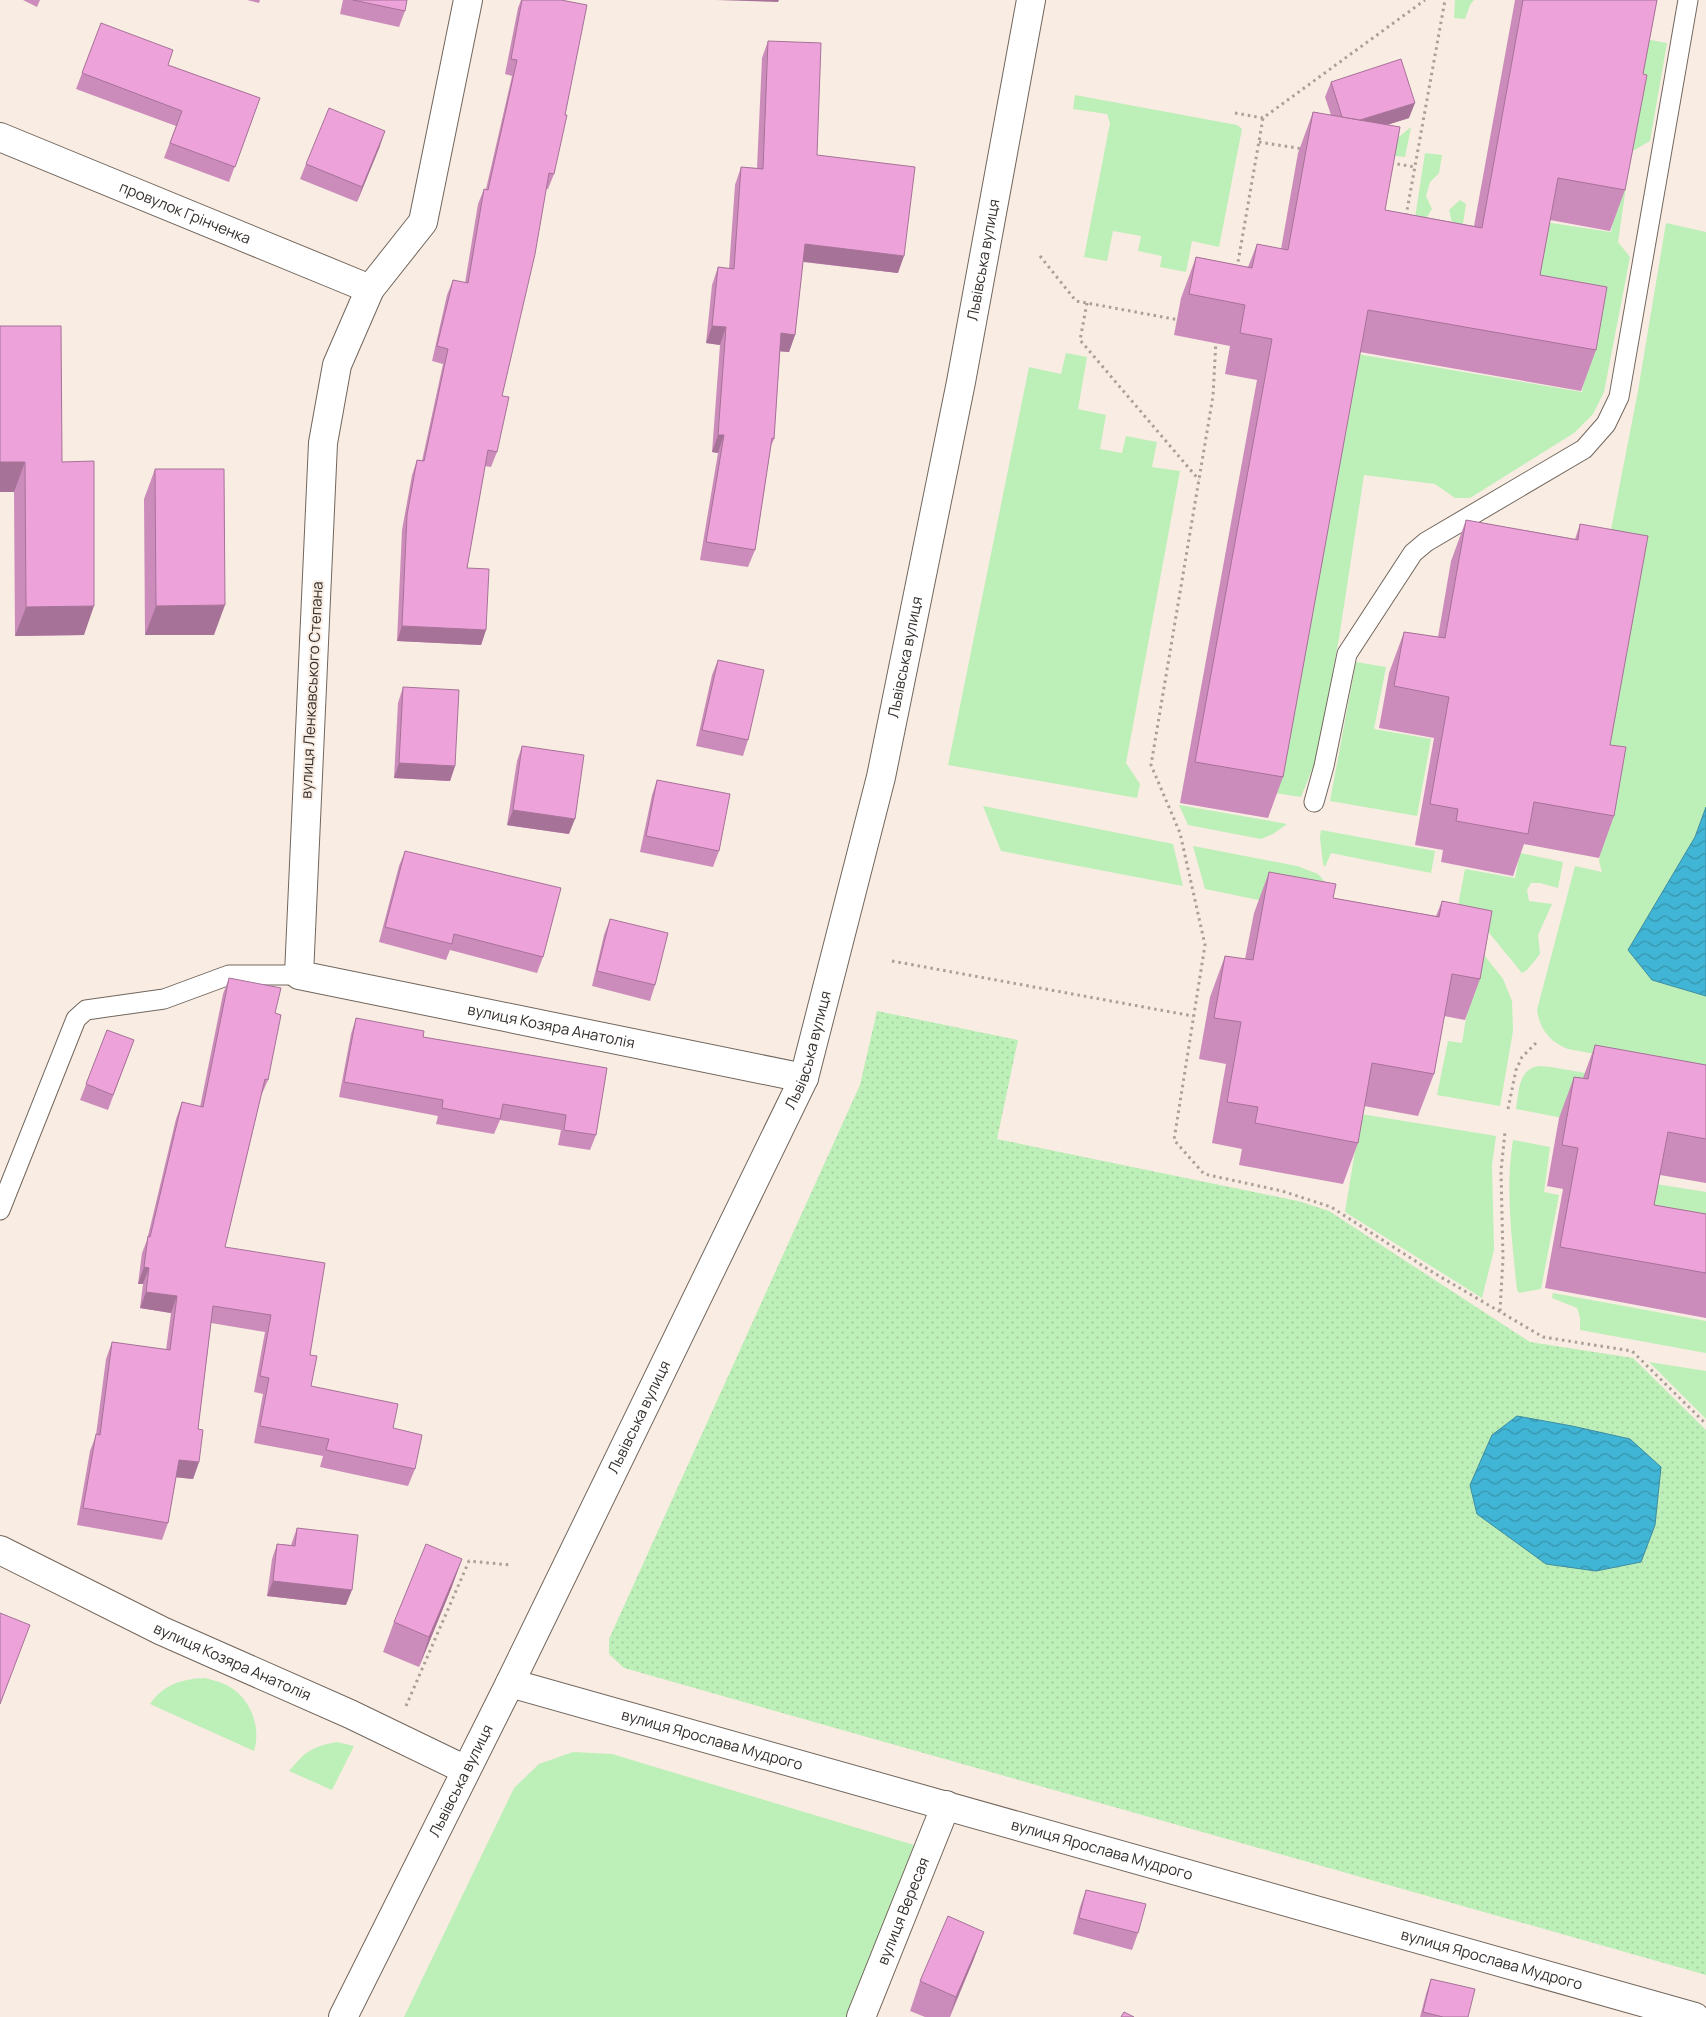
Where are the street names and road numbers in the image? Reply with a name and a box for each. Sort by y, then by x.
street label: провулок Грінченка [116,176,254,249]
street label: Львівська вулиця [961,197,1004,322]
street label: вулиця Ленкавського Степана [295,581,328,799]
street label: Львівська вулиця [882,595,927,720]
street label: Львівська вулиця [779,988,836,1113]
street label: вулиця Козяра Анатолія [466,999,637,1053]
street label: Львівська вулиця [602,1357,675,1477]
street label: вулиця Козяра Анатолія [150,1618,315,1706]
street label: вулиця Ярослава Мудрого [619,1704,806,1775]
street label: Львівська вулиця [424,1721,498,1841]
street label: вулиця Ярослава Мудрого [1009,1814,1195,1885]
street label: вулиця Вересая [872,1854,934,1968]
street label: вулиця Ярослава Мудрого [1399,1924,1585,1995]

